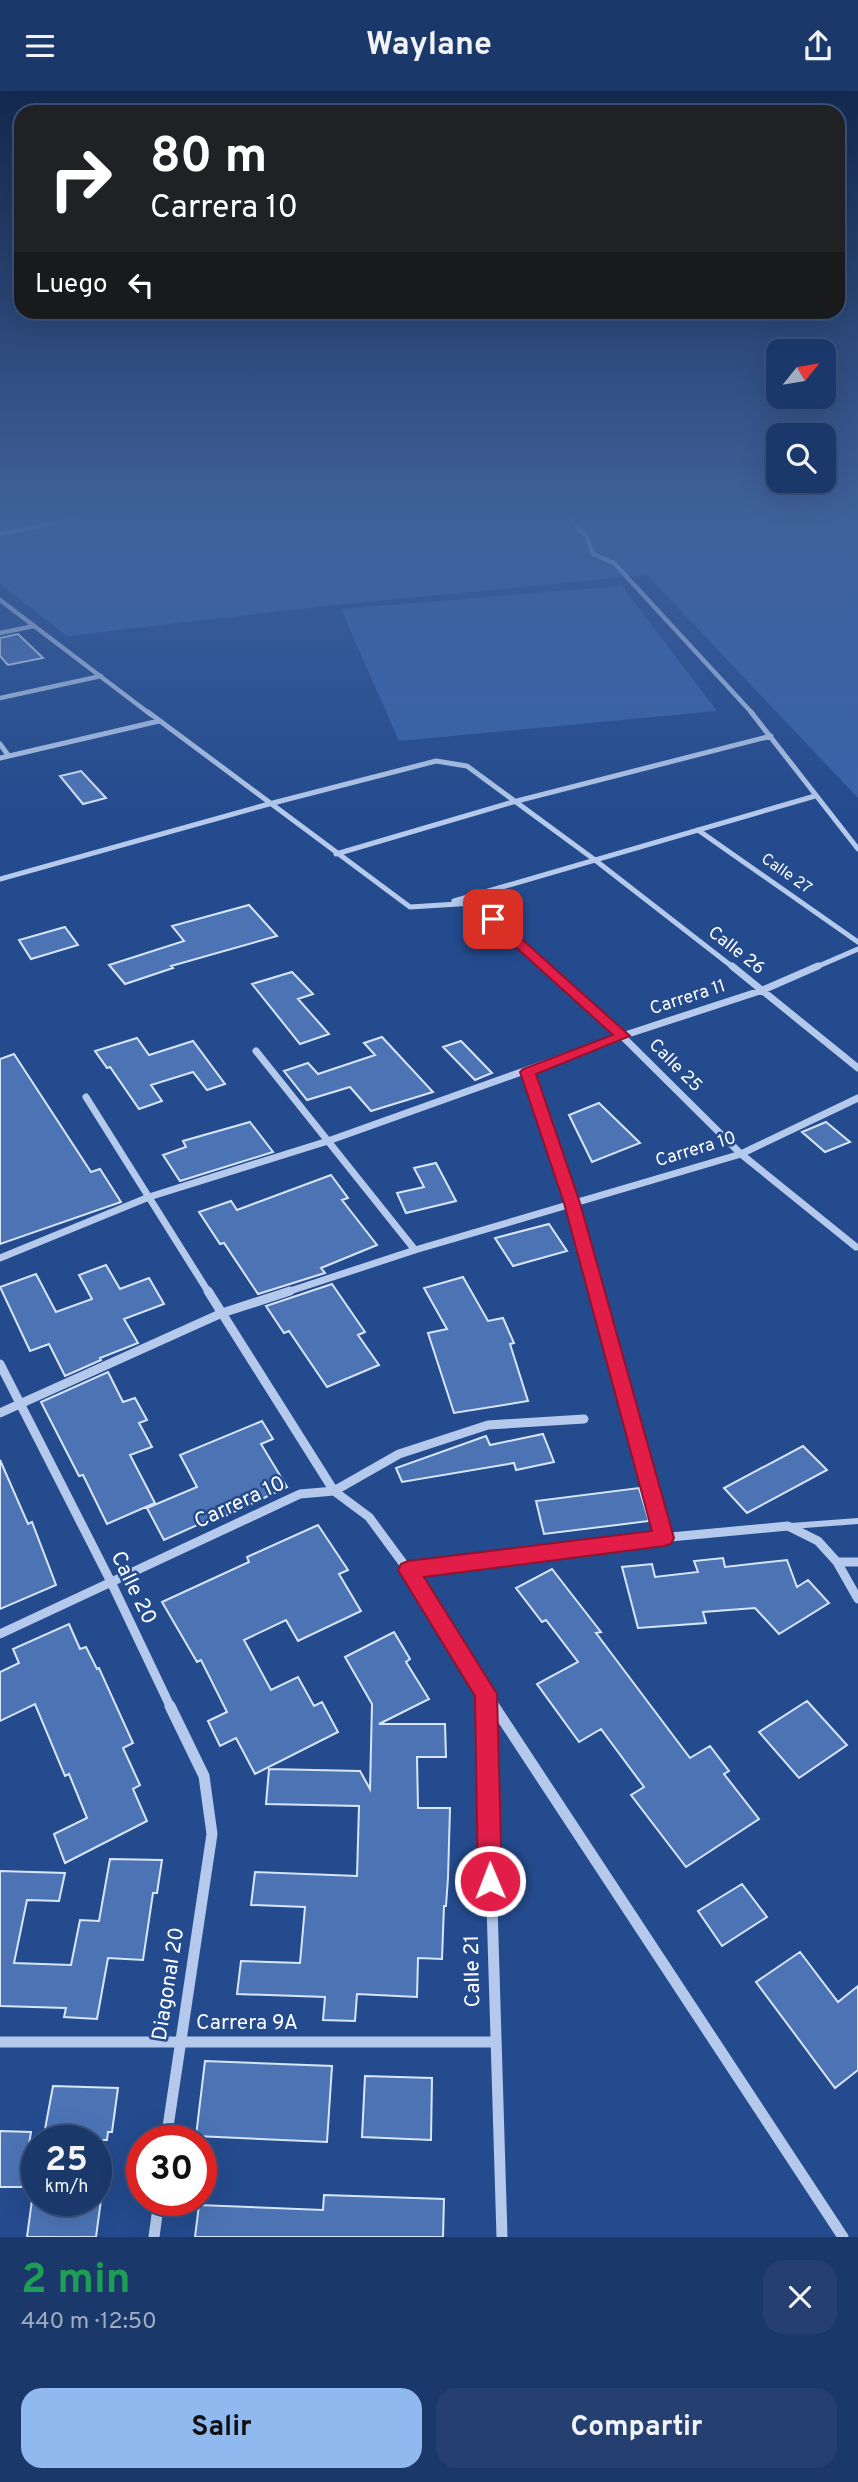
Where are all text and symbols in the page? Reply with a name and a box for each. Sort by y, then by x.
text: Waylane [366,26,492,66]
icon: menu [21,27,59,65]
icon: share [799,27,837,65]
text: 80 m [150,128,267,190]
icon: right [35,133,126,224]
text: Carrera 10 [150,189,298,229]
icon: left [122,266,160,304]
text: Luego [35,269,108,302]
north arrow [766,339,836,409]
map controls [766,339,836,493]
button: search [766,423,836,493]
street label: Calle 27 [757,849,815,899]
pin [463,889,523,949]
icon: arrive [474,900,512,938]
street label: Calle 26 [703,922,769,980]
street label: Carrera 11 [647,975,729,1021]
street label: Calle 25 [643,1034,707,1098]
street label: Carrera 10 [653,1127,739,1173]
street label: Carrera 10 [190,1470,290,1536]
street label: Calle 20 [104,1547,162,1629]
position arrow [453,1844,527,1918]
street label: Diagonal 20 [147,1926,191,2042]
street label: Calle 21 [459,1934,487,2008]
street label: Carrera 9A [196,2010,298,2037]
speed limit sign: 30 [126,2125,217,2216]
text: 25 [45,2139,88,2183]
text: km/h [45,2176,88,2199]
text: 2 min [21,2255,131,2308]
button: close [763,2260,837,2334]
text: 440 m · 12:50 [21,2308,157,2337]
button: Salir [21,2388,422,2468]
button: Compartir [436,2388,837,2468]

